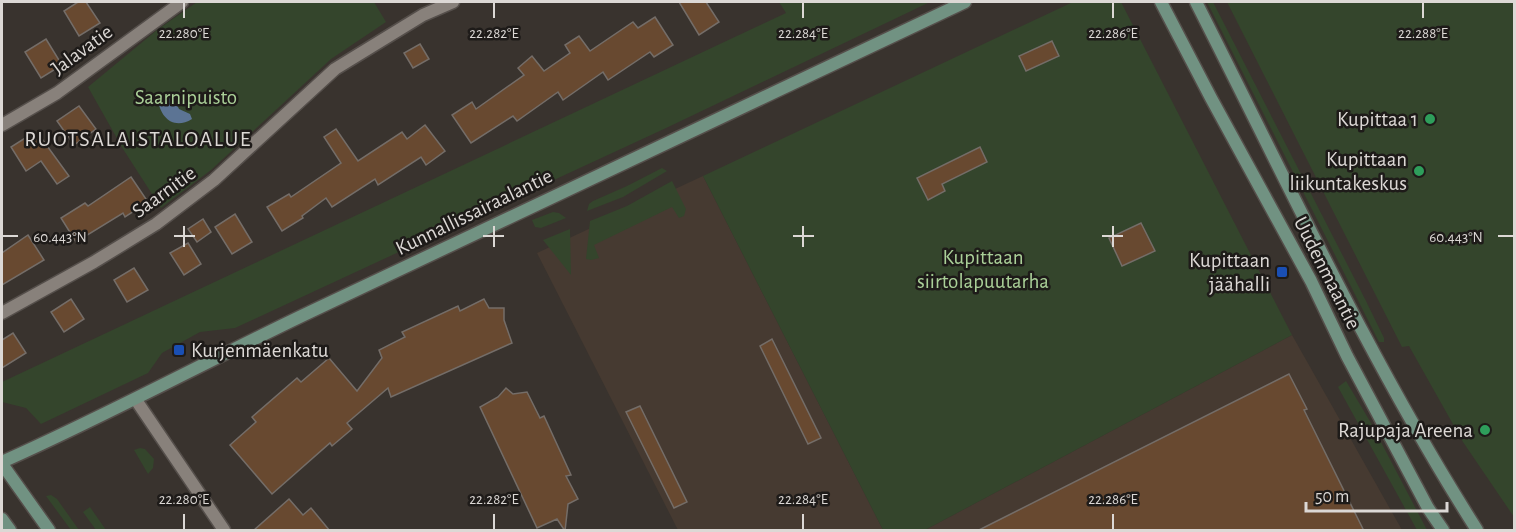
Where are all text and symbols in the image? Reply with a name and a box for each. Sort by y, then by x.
street label: Jalavatie [47,21,117,79]
text: 22.280°E [159,26,209,41]
text: 22.282°E [469,26,519,41]
text: 22.284°E [778,26,828,41]
text: 22.286°E [1088,26,1138,41]
text: 22.288°E [1398,26,1448,41]
park label: Saarnipuisto [135,87,237,108]
place label: Kupittaa 1 [1337,109,1418,130]
marker: Kupittaa 1 [1423,112,1437,126]
district label: RUOTSALAISTALOALUE [24,128,252,150]
place label: Kupittaan liikuntakeskus [1290,149,1407,194]
street label: Saarnitie [128,162,200,222]
marker: Kupittaan liikuntakeskus [1412,164,1426,178]
street label: Kunnallissairaalantie [392,165,556,259]
street label: Uudenmaantie [1290,213,1364,333]
text: 60.443°N [33,230,87,245]
text: 60.443°N [1429,230,1483,245]
park label: Kupittaan siirtolapuutarha [917,247,1049,292]
place label: Kupittaan jäähalli [1189,250,1270,295]
marker: Kupittaan jäähalli [1275,265,1289,279]
place label: Kurjenmäenkatu [191,340,329,361]
marker: Kurjenmäenkatu [172,343,186,357]
place label: Rajupaja Areena [1338,420,1473,441]
marker: Rajupaja Areena [1478,423,1492,437]
scale bar [1306,475,1447,513]
text: 50 m [1315,488,1349,506]
text: 22.280°E [159,492,209,507]
text: 22.282°E [469,492,519,507]
text: 22.284°E [778,492,828,507]
text: 22.286°E [1088,492,1138,507]

